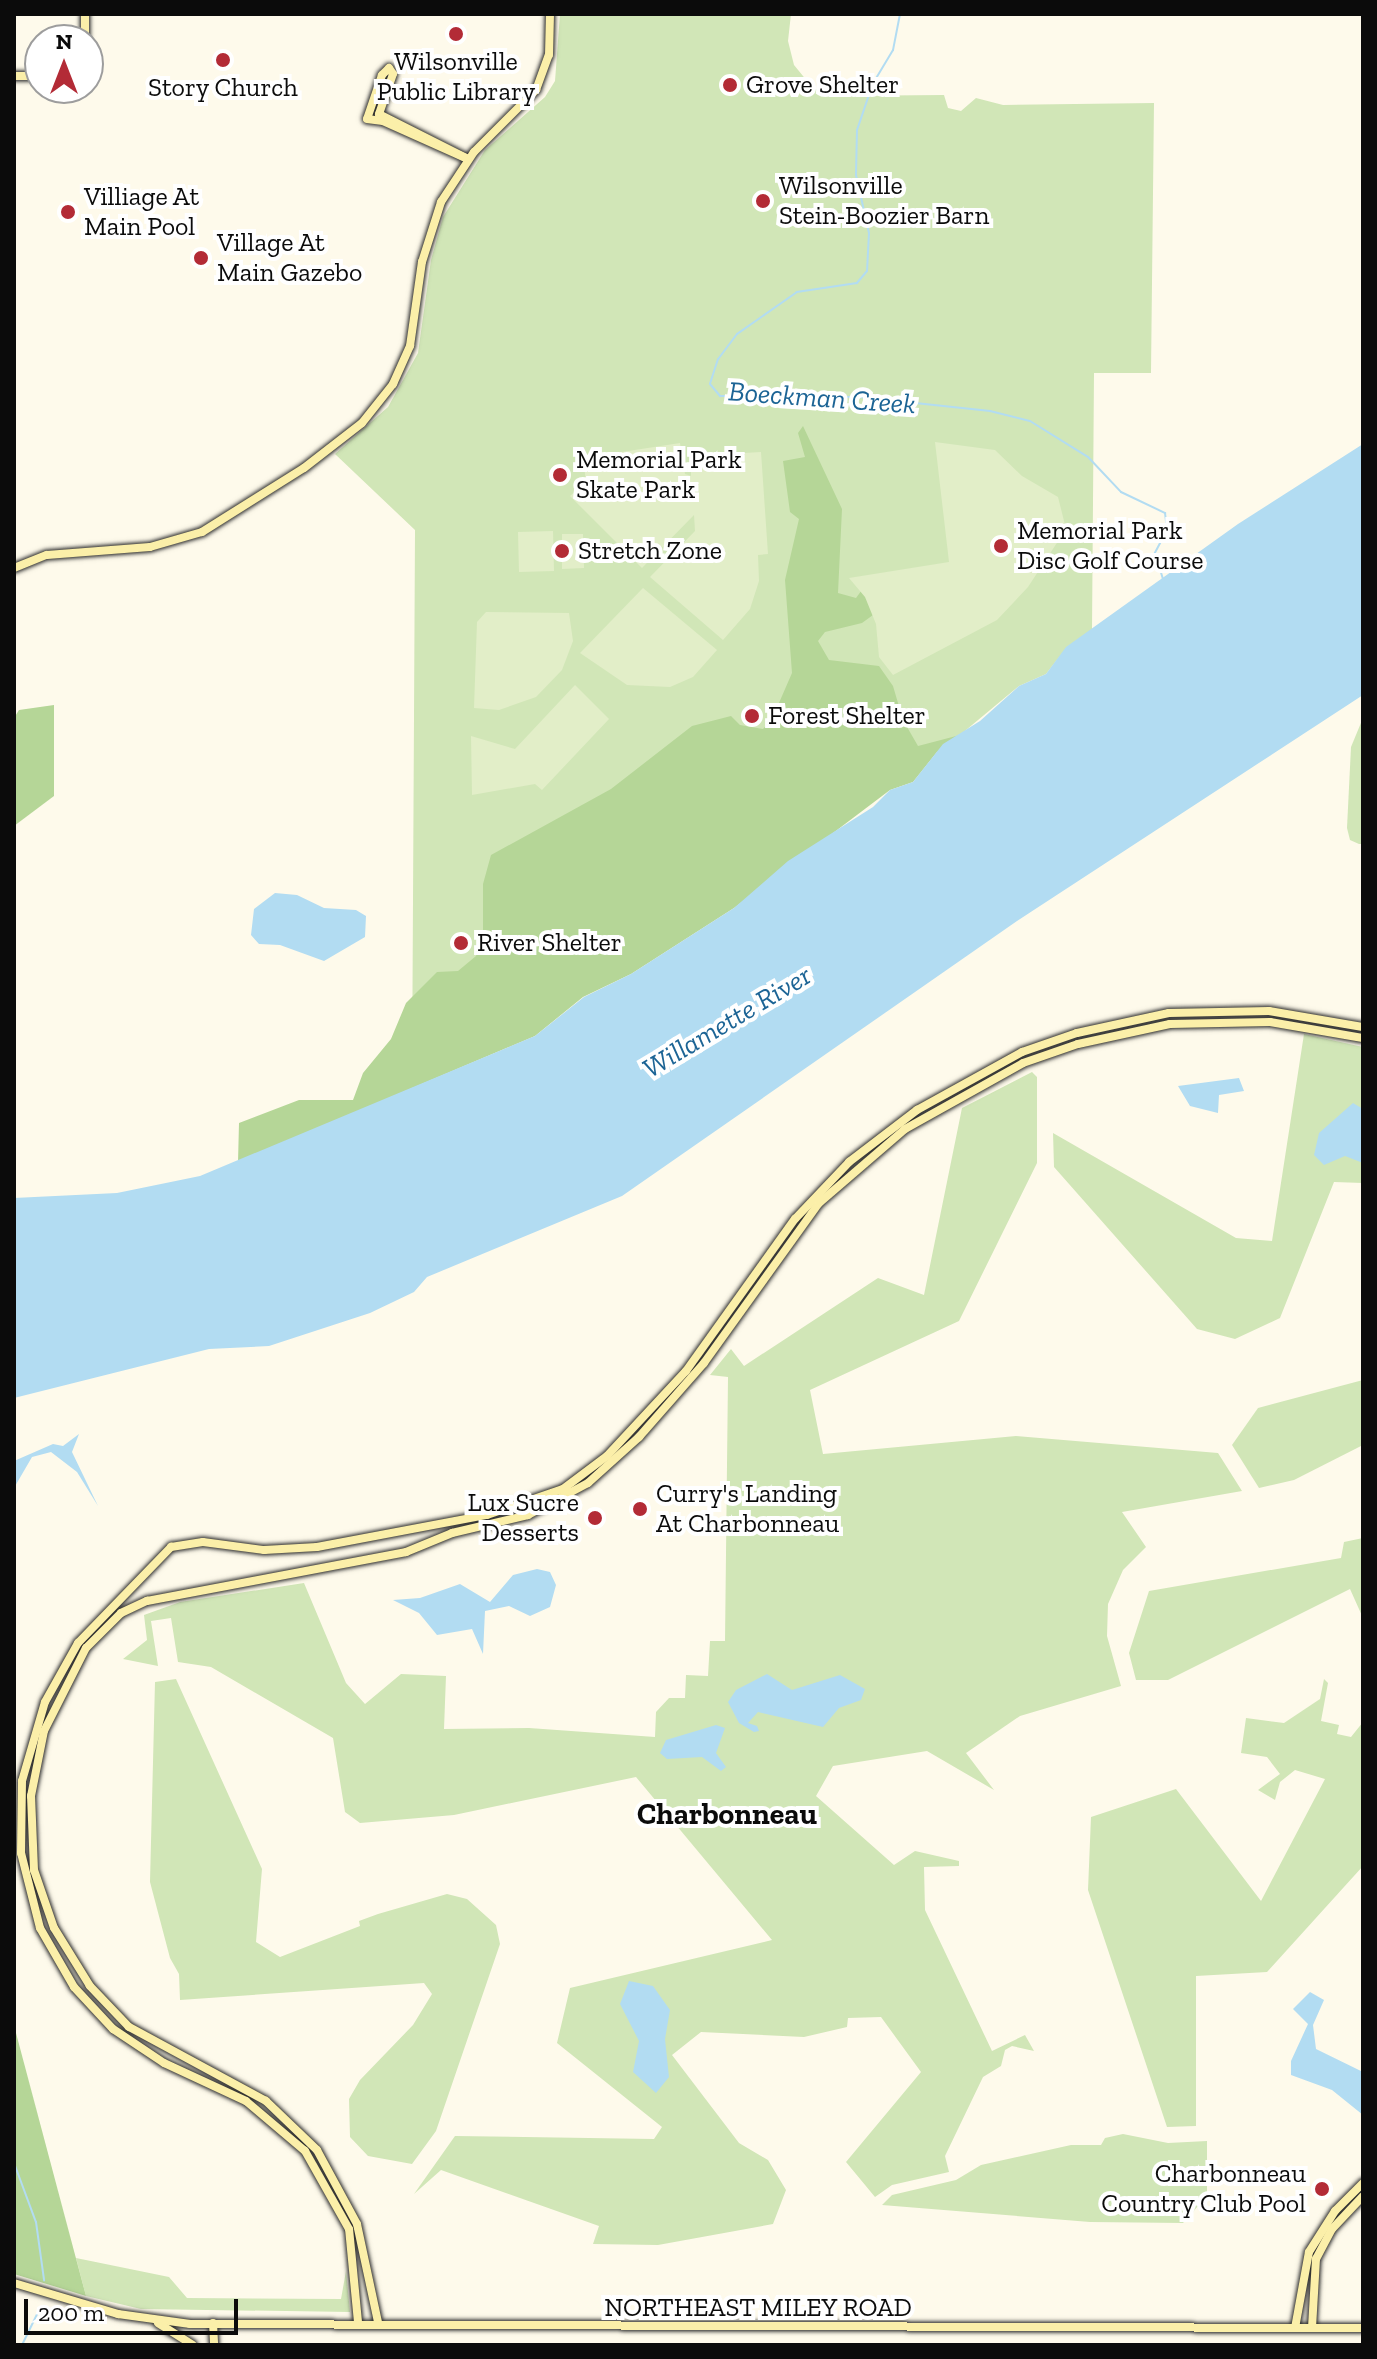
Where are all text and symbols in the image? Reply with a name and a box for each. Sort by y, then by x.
north arrow [24,24,104,104]
marker: Wilsonville Public Library [447,25,465,43]
text: N [56,28,72,55]
place label: Wilsonville Public Library [377,46,535,108]
marker: Story Church [214,51,232,69]
place label: Grove Shelter [746,69,899,101]
place label: Story Church [148,72,298,104]
marker: Grove Shelter [721,76,739,94]
place label: Wilsonville Stein-Boozier Barn [779,170,990,232]
place label: Villiage At Main Pool [84,181,200,242]
marker: Wilsonville Stein-Boozier Barn [754,192,772,210]
marker: Villiage At Main Pool [59,203,77,221]
place label: Village At Main Gazebo [217,227,362,288]
marker: Village At Main Gazebo [192,249,210,267]
water label: Boeckman Creek [727,375,917,421]
place label: Memorial Park Skate Park [576,444,742,506]
marker: Memorial Park Skate Park [551,466,569,484]
place label: Memorial Park Disc Golf Course [1017,515,1204,576]
place label: Stretch Zone [578,535,722,567]
marker: Memorial Park Disc Golf Course [992,537,1010,555]
marker: Stretch Zone [553,542,571,560]
place label: Forest Shelter [768,700,926,732]
marker: Forest Shelter [743,707,761,725]
place label: River Shelter [477,927,622,959]
marker: River Shelter [452,934,470,952]
water label: Willamette River [637,959,817,1085]
place label: Curry's Landing At Charbonneau [656,1478,839,1540]
place label: Lux Sucre Desserts [468,1487,579,1548]
marker: Curry's Landing At Charbonneau [631,1500,649,1518]
marker: Lux Sucre Desserts [586,1509,604,1527]
district label: Charbonneau [637,1796,817,1832]
place label: Charbonneau Country Club Pool [1101,2158,1306,2220]
marker: Charbonneau Country Club Pool [1313,2180,1331,2198]
scale bar [28,2283,242,2333]
street label: NORTHEAST MILEY ROAD [604,2292,912,2324]
text: 200 m [38,2298,104,2327]

